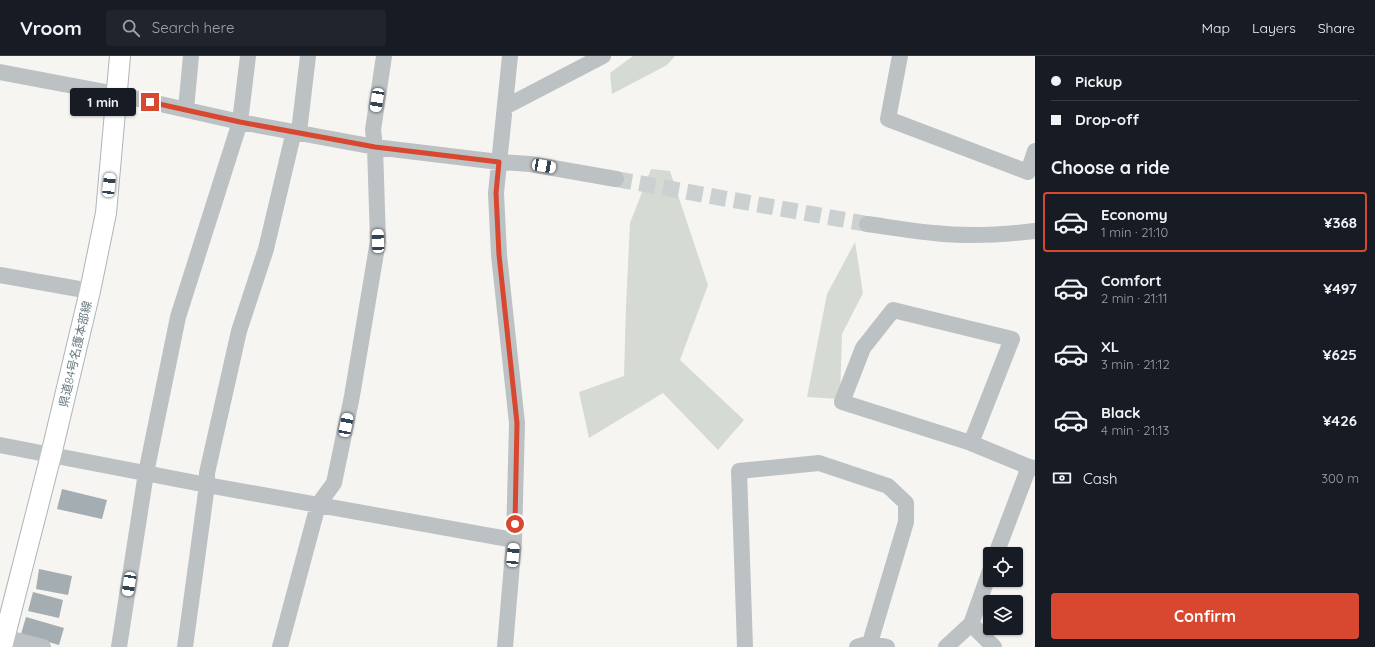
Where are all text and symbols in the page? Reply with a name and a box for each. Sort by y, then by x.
search box [106,10,386,46]
text: Vroom [20,16,82,40]
icon: search [120,17,142,39]
text: Search here [152,18,235,37]
text: Map [1201,19,1230,37]
text: Layers [1252,19,1296,37]
text: Share [1318,19,1355,37]
text: Pickup [1075,72,1122,91]
car [369,87,385,113]
callout: 1 min [70,88,136,116]
route end [141,93,159,111]
text: 1 min [87,94,119,110]
text: Drop-off [1075,110,1139,129]
text: Choose a ride [1051,156,1170,179]
car [531,158,557,174]
car [102,172,116,198]
icon: car [1053,204,1089,240]
text: Economy [1101,205,1168,224]
text: ¥368 [1323,213,1357,232]
text: 1 min · 21:10 [1101,224,1168,240]
car [372,229,384,253]
icon: car [1053,270,1089,306]
text: Comfort [1101,271,1162,290]
text: ¥497 [1323,279,1357,298]
text: 2 min · 21:11 [1101,290,1168,306]
street label: 県道84号名護本部線 [55,299,95,409]
icon: car [1053,336,1089,372]
text: XL [1101,337,1119,356]
text: ¥625 [1323,345,1357,364]
text: 3 min · 21:12 [1101,356,1170,372]
icon: car [1053,402,1089,438]
text: Black [1101,403,1141,422]
text: ¥426 [1322,411,1357,430]
car [338,412,354,438]
text: 4 min · 21:13 [1101,422,1169,438]
icon: cash [1051,467,1073,489]
text: Cash [1083,469,1117,488]
text: 300 m [1321,470,1359,486]
route start [506,515,524,533]
car [506,543,520,567]
map controls [983,547,1023,635]
button: locate [983,547,1023,587]
car [121,571,137,597]
button: Confirm [1051,593,1359,639]
button: layers [983,595,1023,635]

